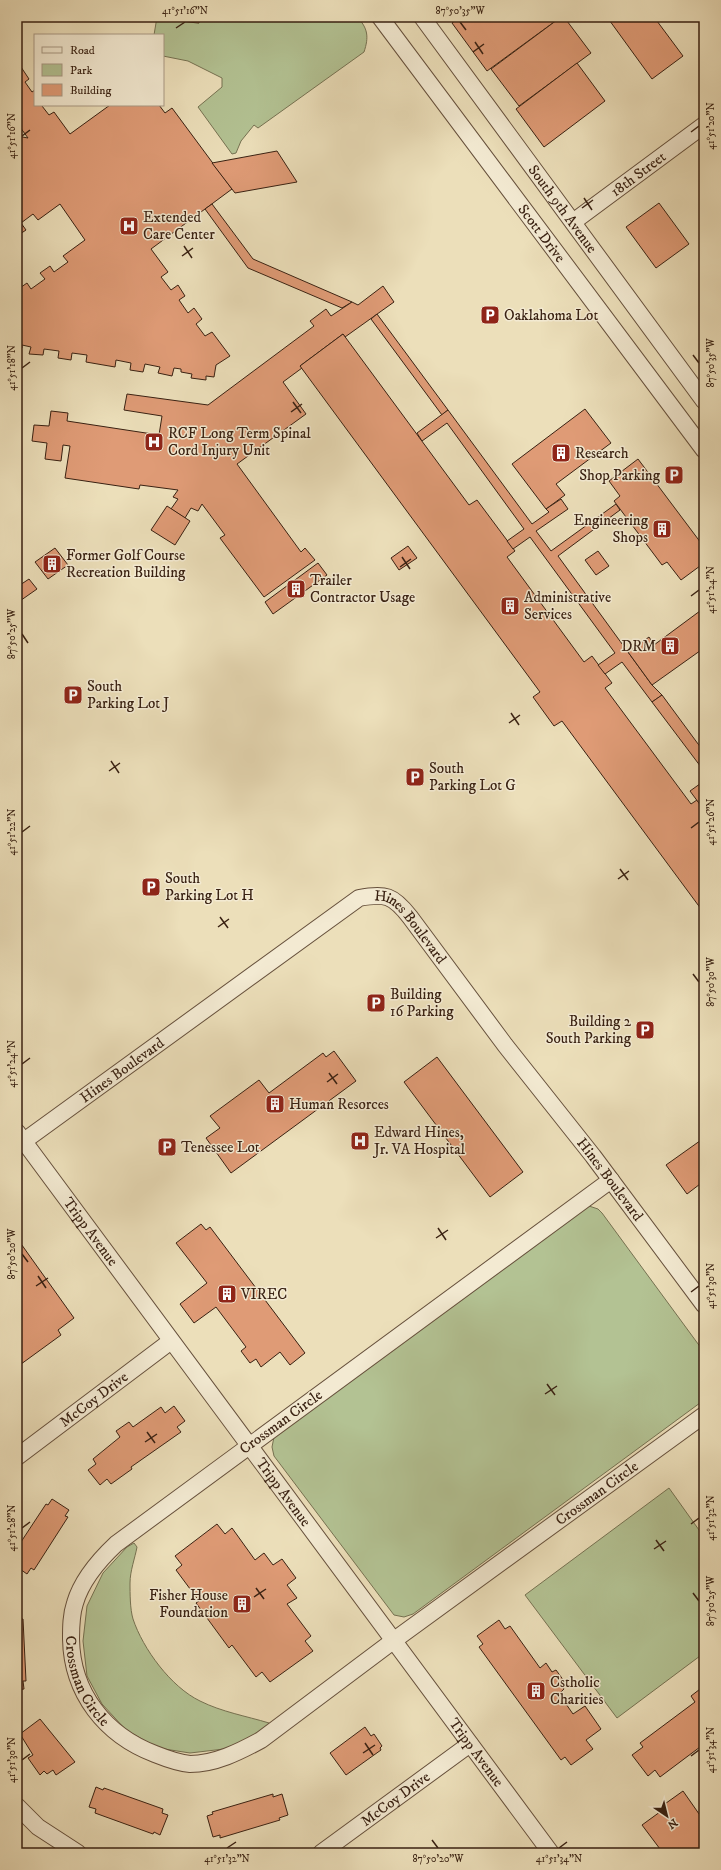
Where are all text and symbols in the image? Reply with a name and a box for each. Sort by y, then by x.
text: 41°51'16"N [162,5,208,17]
text: 87°50'35"W [435,5,485,17]
legend [34,34,164,106]
text: Road [70,43,95,58]
text: Park [70,63,92,78]
text: Building [70,83,111,98]
text: 41°51'20"N [705,102,717,150]
text: 41°51'16"N [6,113,18,159]
street label: 18th Street [607,147,670,201]
street label: South 9th Avenue [524,161,602,257]
street label: Scott Drive [514,200,570,266]
place label: Extended Care Center [143,208,215,244]
hospital icon: Extended Care Center [118,215,140,237]
parking icon: Oaklahoma Lot [479,304,501,326]
place label: Oaklahoma Lot [504,306,598,325]
text: 87°50'35"W [705,338,717,388]
text: 41°51'18"N [6,345,18,391]
place label: RCF Long Term Spinal Cord Injury Unit [168,424,311,460]
hospital icon: RCF Long Term Spinal Cord Injury Unit [143,431,165,453]
building icon: Research [550,442,572,464]
place label: Research [575,444,629,463]
parking icon: Shop Parking [663,464,685,486]
place label: Shop Parking [579,466,661,485]
place label: Engineering Shops [574,511,649,547]
building icon: Engineering Shops [651,518,673,540]
place label: Former Golf Course Recreation Building [66,546,186,582]
building icon: Former Golf Course Recreation Building [41,553,63,575]
text: 41°51'24"N [705,566,717,614]
place label: Trailer Contractor Usage [310,571,415,607]
building icon: Trailer Contractor Usage [285,578,307,600]
place label: Administrative Services [524,588,611,624]
building icon: Administrative Services [499,595,521,617]
text: 87°50'25"W [6,608,18,659]
building icon: DRM [659,635,681,657]
place label: DRM [621,637,656,656]
place label: South Parking Lot J [87,677,169,713]
parking icon: South Parking Lot J [62,684,84,706]
place label: South Parking Lot G [429,759,516,795]
parking icon: South Parking Lot G [404,766,426,788]
text: 41°51'26"N [705,798,717,846]
text: 41°51'22"N [6,809,18,855]
place label: South Parking Lot H [165,869,254,905]
parking icon: South Parking Lot H [140,876,162,898]
street label: Hines Boulevard [374,886,451,968]
text: 87°50'30"W [705,956,717,1007]
place label: Building 16 Parking [390,985,454,1021]
parking icon: Building 16 Parking [365,992,387,1014]
place label: Building 2 South Parking [546,1012,632,1048]
parking icon: Building 2 South Parking [634,1019,656,1041]
street label: Hines Boulevard [76,1033,168,1107]
text: 41°51'24"N [6,1040,18,1088]
building icon: Human Resorces [264,1093,286,1115]
place label: Human Resorces [289,1095,389,1114]
place label: Edward Hines, Jr. VA Hospital [372,1123,466,1159]
hospital icon: Edward Hines, Jr. VA Hospital [349,1130,371,1152]
street label: Hines Boulevard [573,1134,648,1225]
parking icon: Tenessee Lot [156,1136,178,1158]
place label: Tenessee Lot [181,1138,260,1157]
street label: Tripp Avenue [59,1193,123,1270]
text: 87°50'20"W [6,1228,18,1279]
text: 41°51'30"N [705,1263,717,1309]
building icon: VIREC [216,1283,238,1305]
place label: VIREC [240,1285,287,1304]
street label: McCoy Drive [56,1367,132,1431]
street label: Crossman Circle [236,1386,326,1458]
street label: Tripp Avenue [252,1454,315,1530]
street label: Crossman Circle [551,1457,642,1529]
text: 41°51'32"N [705,1495,717,1541]
text: 41°51'28"N [6,1505,18,1551]
text: 87°50'25"W [705,1575,717,1626]
place label: Fisher House Foundation [149,1586,228,1622]
building icon: Fisher House Foundation [231,1593,253,1615]
street label: Crossman Circle [61,1635,114,1730]
place label: Cstholic Charities [550,1673,604,1709]
building icon: Cstholic Charities [525,1680,547,1702]
street label: Tripp Avenue [445,1714,508,1791]
text: 41°51'34"N [705,1727,717,1773]
text: 41°51'30"N [6,1737,18,1783]
street label: McCoy Drive [357,1767,434,1830]
north arrow [647,1796,687,1836]
text: N [664,1815,680,1832]
text: 41°51'32"N [204,1853,250,1865]
text: 87°50'20"W [413,1853,464,1865]
text: 41°51'34"N [536,1853,582,1865]

